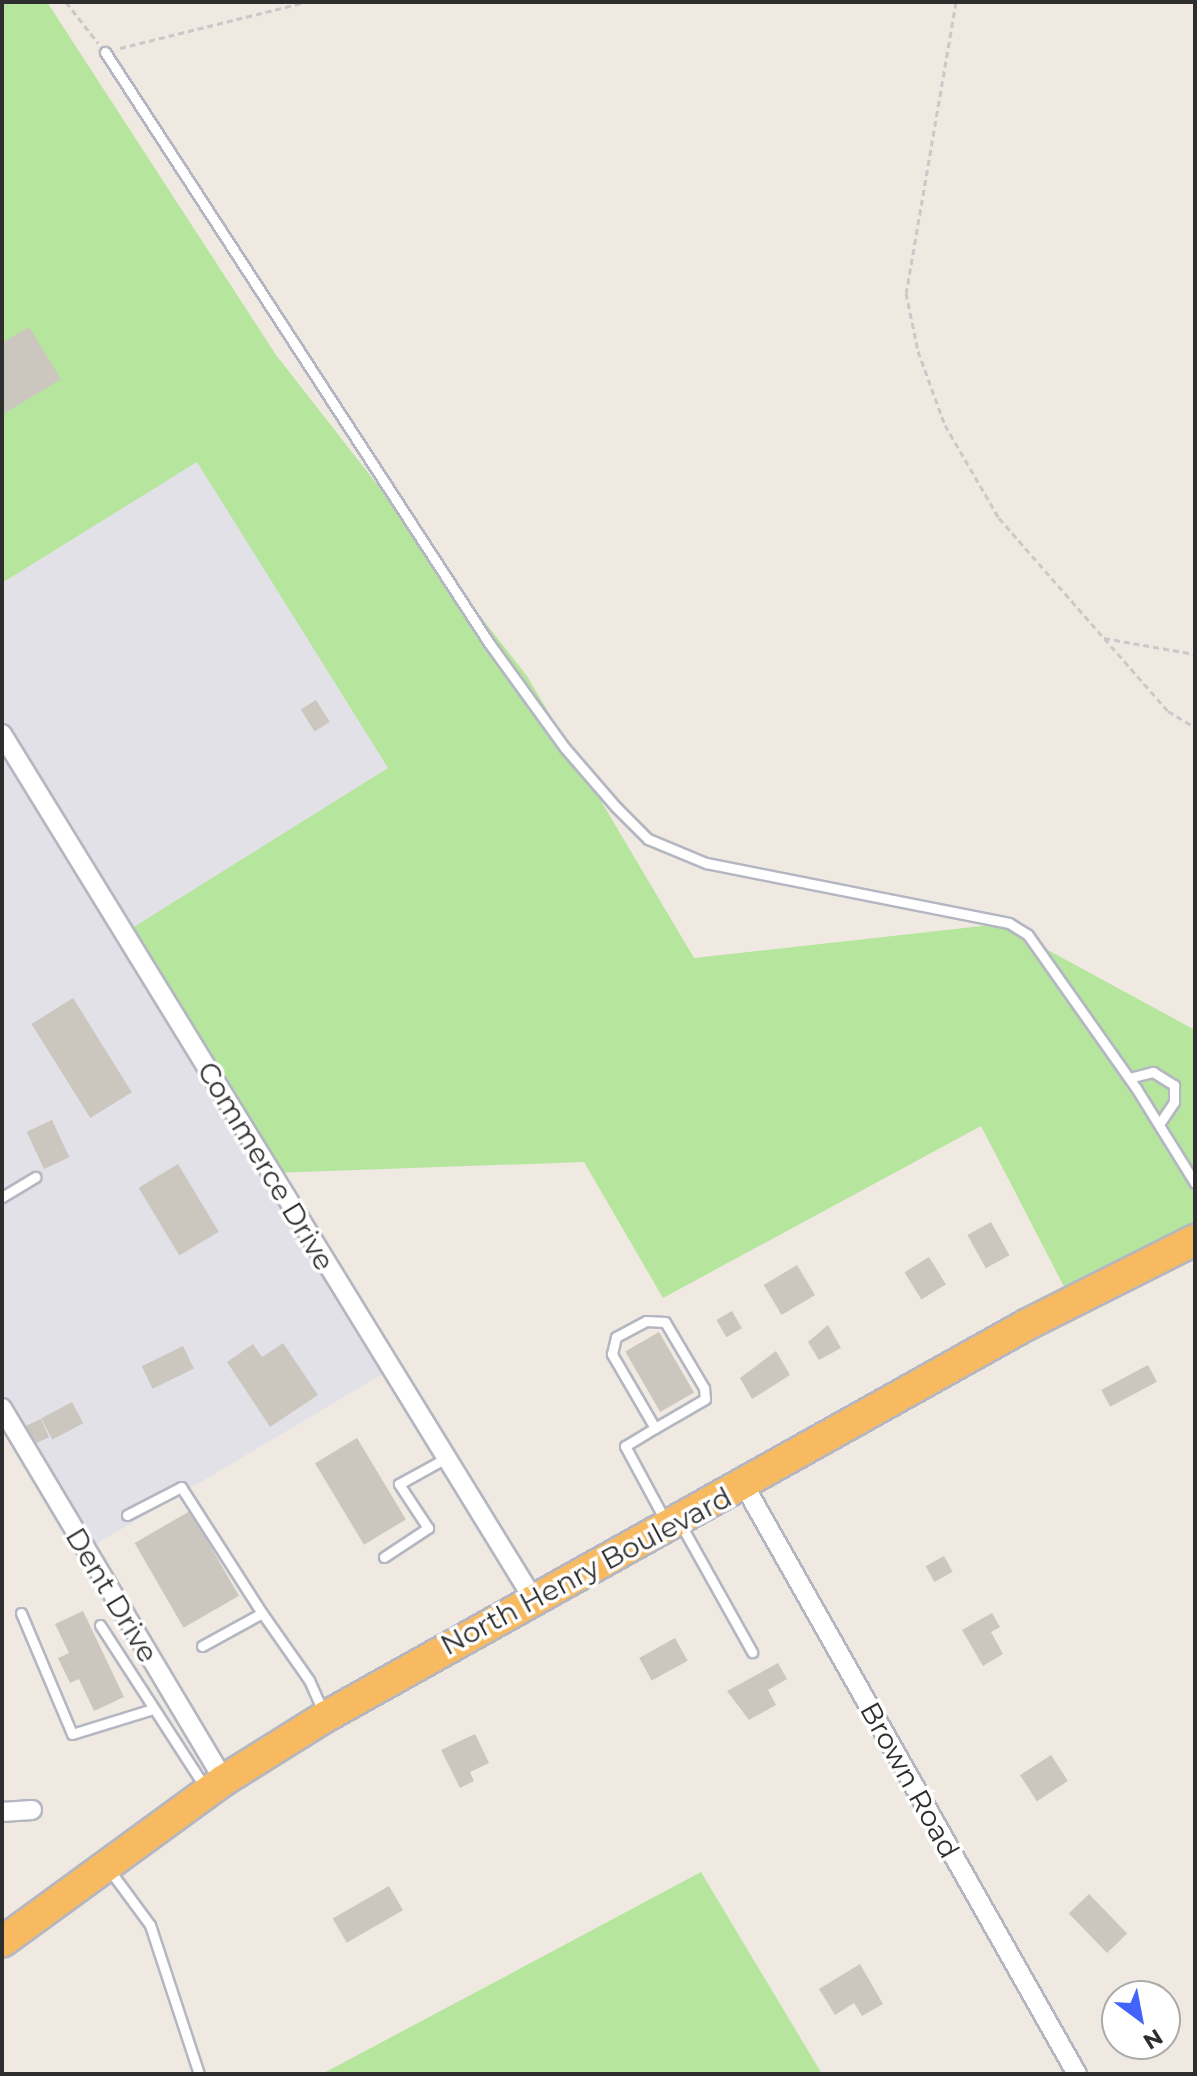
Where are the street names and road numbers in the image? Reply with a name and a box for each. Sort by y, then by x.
street label: Commerce Drive [191,1056,341,1276]
street label: North Henry Boulevard [435,1480,737,1662]
street label: Dent Drive [59,1522,165,1668]
street label: Brown Road [853,1696,967,1864]

